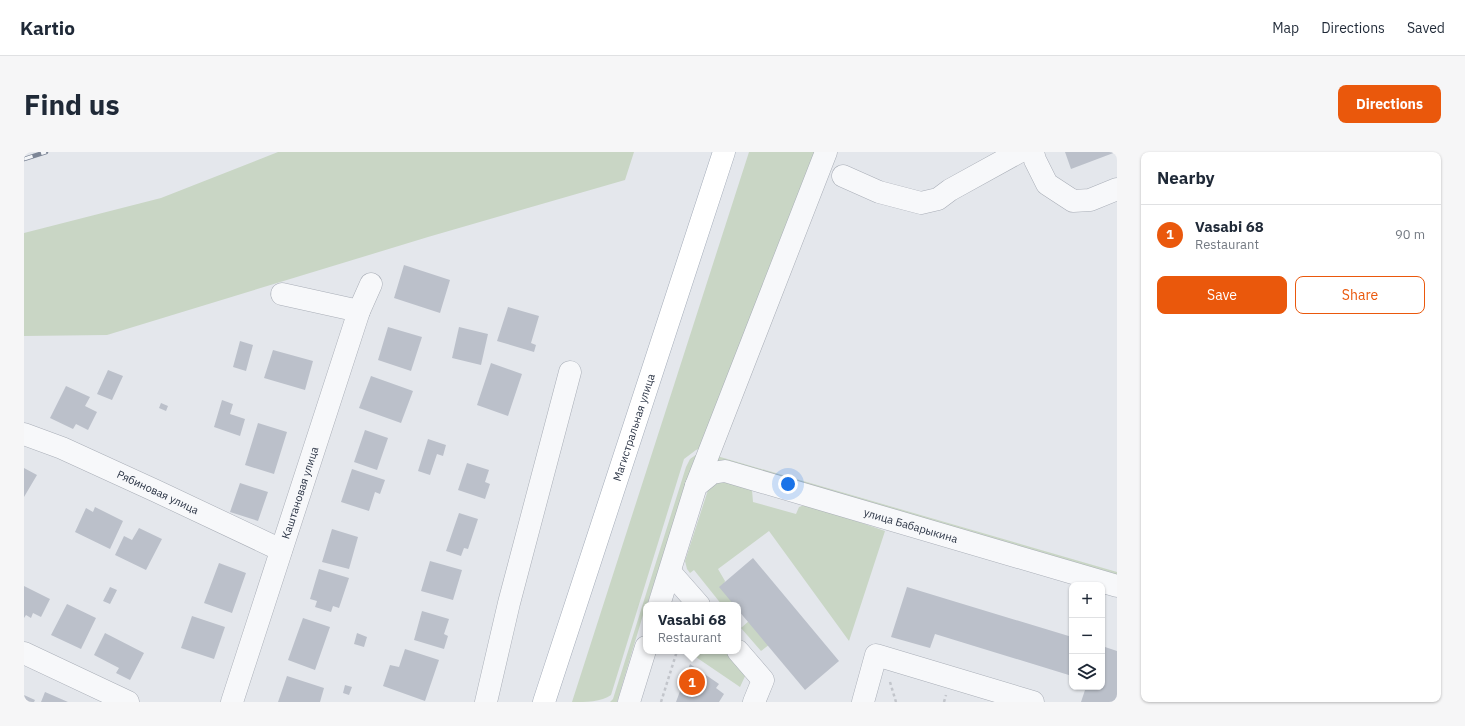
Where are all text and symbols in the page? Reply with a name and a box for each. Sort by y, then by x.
text: Kartio [20,16,75,40]
text: Map [1272,19,1299,37]
text: Directions [1321,19,1385,37]
text: Saved [1407,19,1445,37]
button: Directions [1338,85,1441,123]
text: Find us [24,86,120,123]
text: Nearby [1157,167,1215,189]
text: Vasabi 68 [1195,217,1264,236]
text: 1 [1166,226,1174,243]
text: 90 m [1395,226,1425,243]
text: Restaurant [1195,236,1259,253]
button: Save [1157,276,1287,314]
button: Share [1295,276,1425,314]
street label: Магистральная улица [610,372,658,483]
street label: Каштановая улица [278,445,322,541]
street label: Рябиновая улица [115,467,201,517]
your location [778,474,798,494]
street label: улица Бабарыкина [862,505,960,546]
map controls [1069,582,1105,690]
button: + [1069,582,1105,618]
popup [643,602,741,654]
text: Vasabi 68 [658,610,726,629]
button: − [1069,618,1105,654]
text: Restaurant [658,629,722,646]
button: layers [1069,654,1105,690]
pin: 1 [679,667,705,697]

